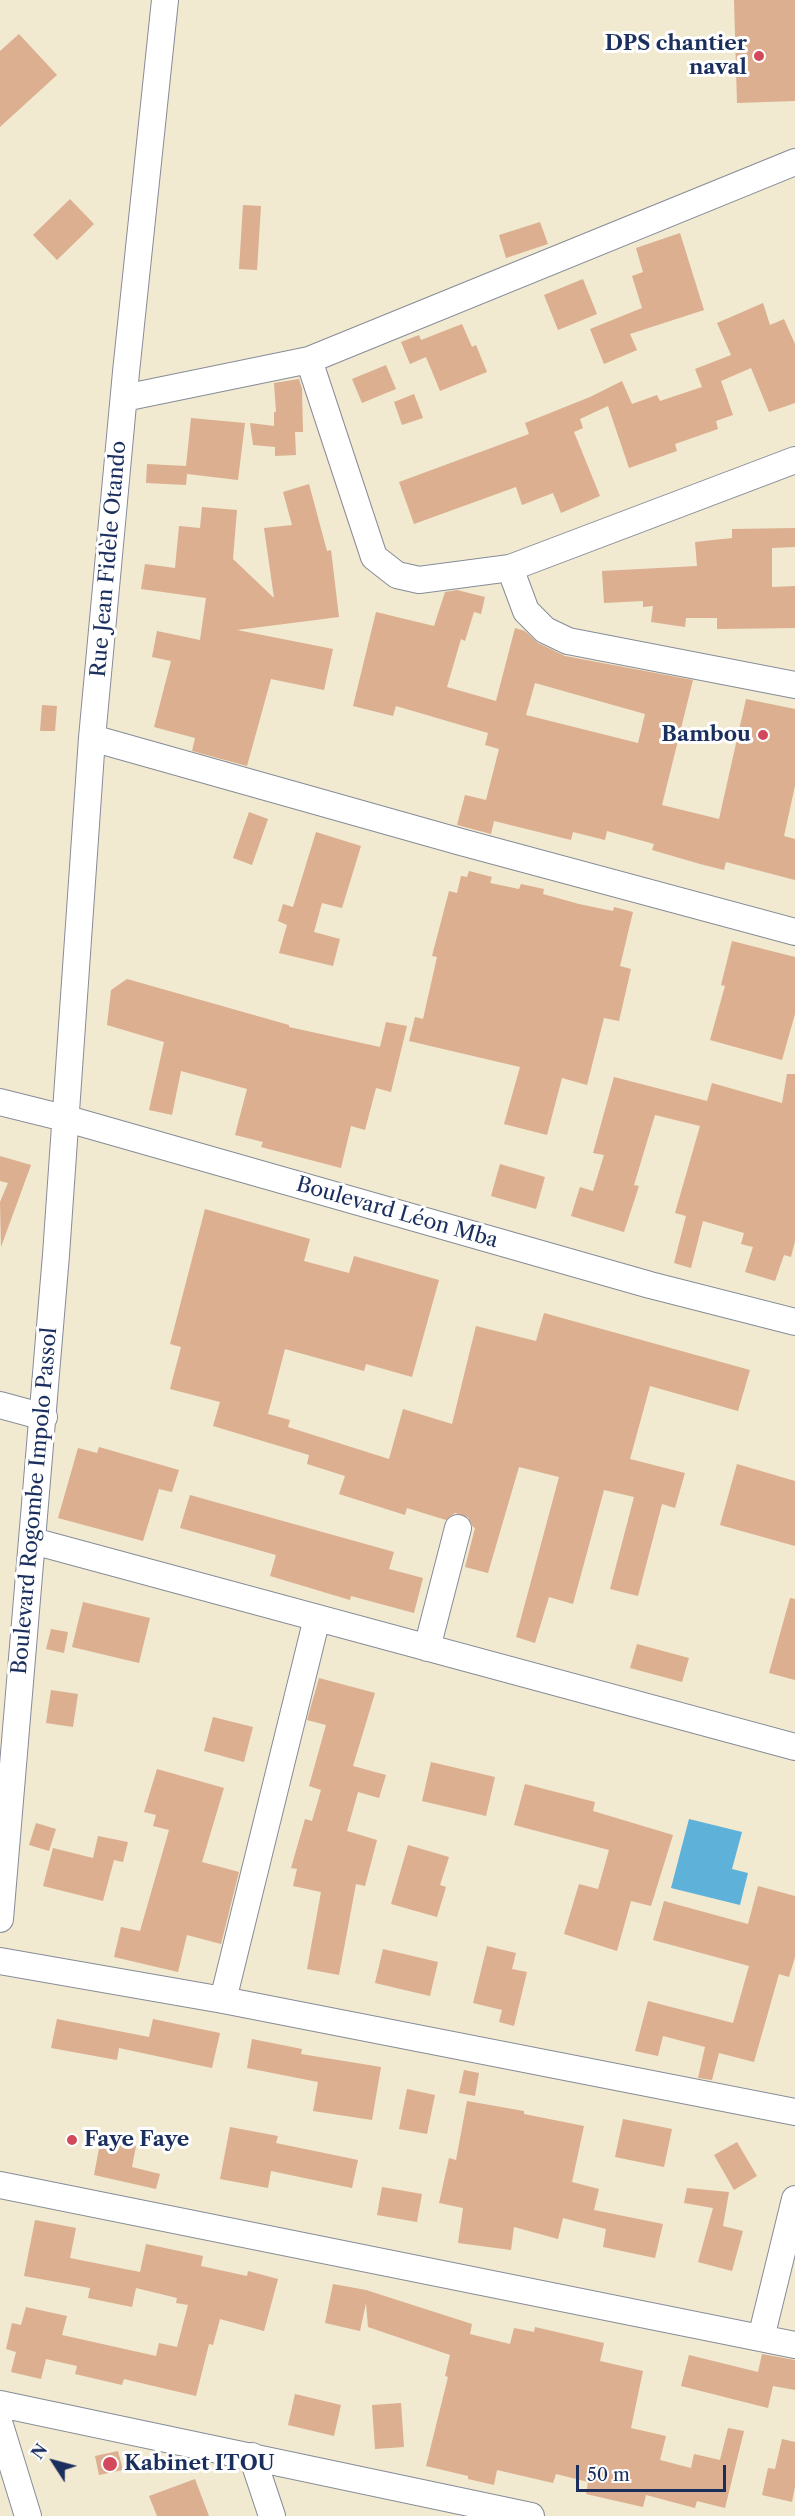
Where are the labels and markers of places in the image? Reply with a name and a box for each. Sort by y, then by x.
place label: DPS chantier naval [605,31,747,81]
marker: DPS chantier naval [752,49,766,63]
place label: Bambou [661,722,751,748]
marker: Bambou [756,728,770,742]
place label: Faye Faye [84,2127,189,2153]
marker: Faye Faye [65,2133,79,2147]
place label: Kabinet ITOU [124,2451,275,2477]
marker: Kabinet ITOU [101,2455,119,2473]

